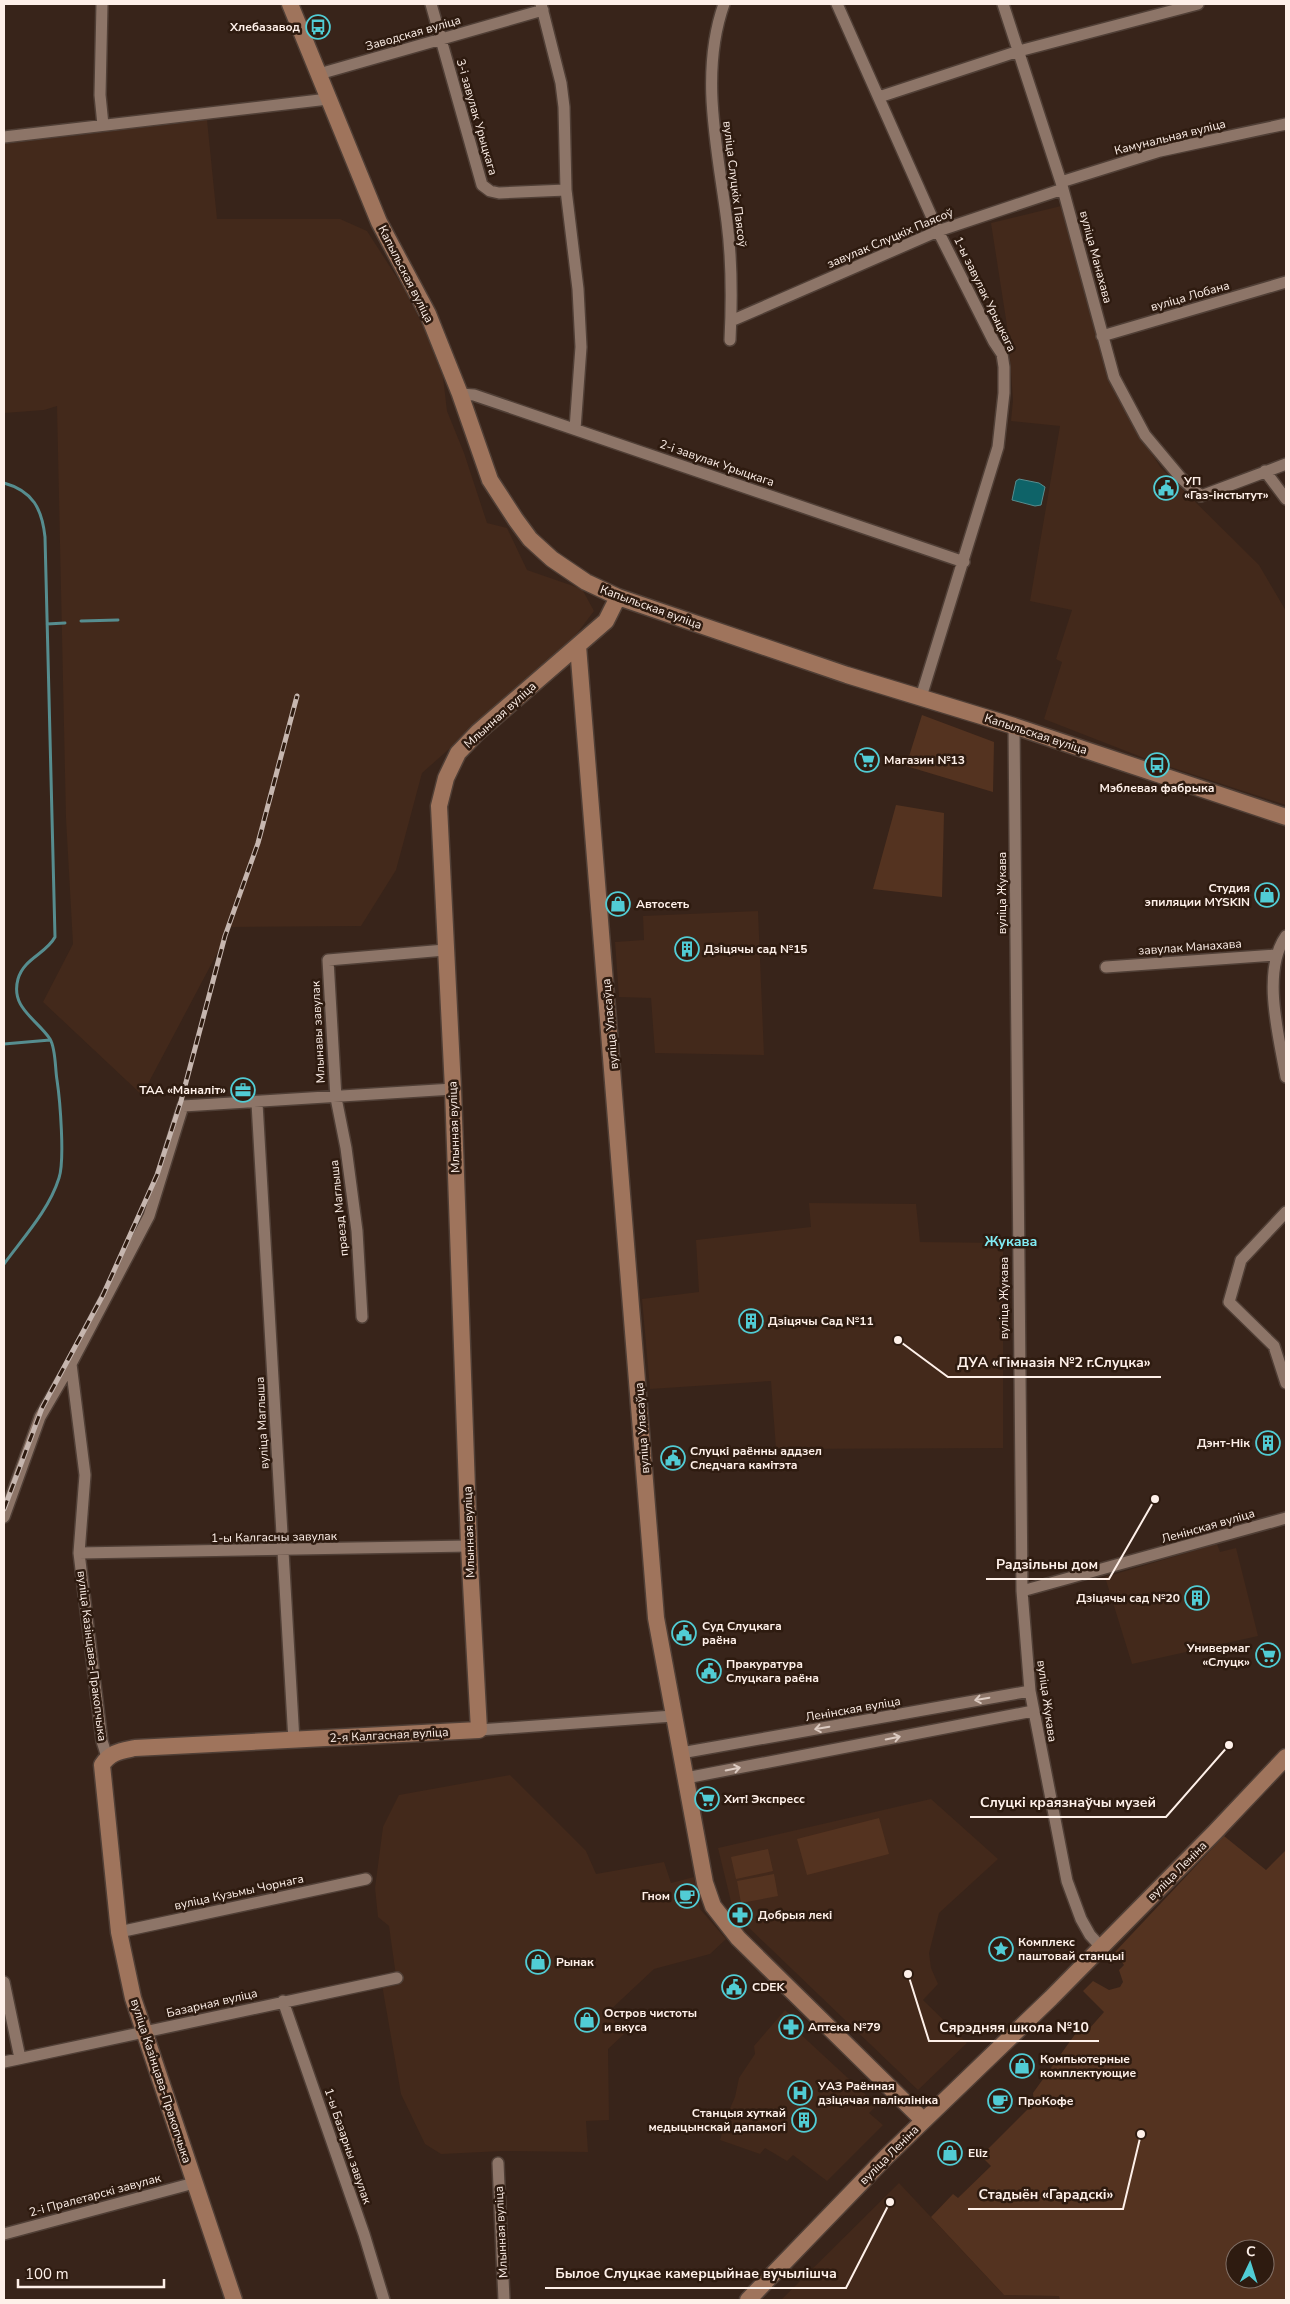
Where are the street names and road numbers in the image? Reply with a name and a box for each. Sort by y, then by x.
street label: Заводская вуліца [363,12,463,54]
street label: 3-і завулак Урыцкага [453,57,501,177]
street label: Камунальная вуліца [1113,115,1227,159]
street label: вуліца Слуцкіх Паясоў [719,120,751,249]
street label: завулак Слуцкіх Паясоў [825,204,956,272]
street label: вуліца Манахава [1076,209,1116,305]
street label: Капыльская вуліца [375,223,437,325]
street label: 1-ы завулак Урыцкага [950,234,1020,354]
street label: вуліца Лобана [1149,277,1231,315]
street label: 2-і завулак Урыцкага [657,436,777,490]
street label: Капыльская вуліца [598,581,704,633]
street label: Млынная вуліца [460,678,540,752]
street label: Капыльская вуліца [983,710,1089,758]
street label: вуліца Жукава [994,852,1010,934]
street label: завулак Манахава [1138,935,1242,959]
street label: вуліца Уласаўца [598,978,622,1070]
street label: Млынавы завулак [307,980,329,1084]
street label: Млынная вуліца [444,1081,464,1173]
street label: праезд Маглыша [326,1159,352,1257]
street label: вуліца Жукава [996,1257,1012,1339]
street label: вуліца Маглыша [252,1376,272,1470]
street label: вуліца Уласаўца [631,1382,653,1474]
street label: Млынная вуліца [459,1486,479,1578]
street label: Ленінская вуліца [1159,1505,1257,1547]
street label: 1-ы Калгасны завулак [211,1528,338,1546]
street label: вуліца Казінцава-Пракопчыка [74,1570,110,1742]
street label: вуліца Жукава [1033,1659,1061,1743]
street label: Ленінская вуліца [804,1693,902,1725]
street label: 2-я Калгасная вуліца [329,1724,449,1746]
street label: вуліца Леніна [1144,1838,1210,1904]
street label: вуліца Кузьмы Чорнага [173,1870,305,1914]
street label: Базарная вуліца [165,1985,259,2021]
street label: вуліца Казінцава-Пракопчыка [127,1997,195,2165]
street label: 1-ы Базарны завулак [321,2086,376,2207]
street label: вуліца Леніна [856,2122,922,2188]
street label: 2-і Пралетарскі завулак [27,2170,163,2220]
street label: Млынная вуліца [491,2186,511,2278]

